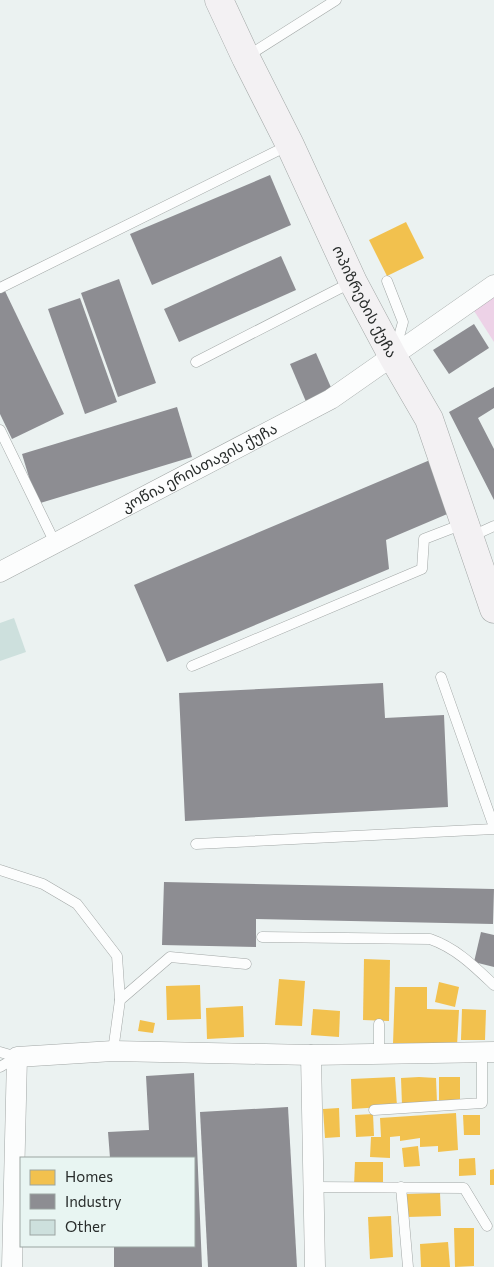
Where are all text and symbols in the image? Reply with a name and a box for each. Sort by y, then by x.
street label: ოპიზრების ქუჩა [329,242,402,361]
street label: კოწია ერისთავის ქუჩა [118,419,280,516]
legend [20,1157,195,1247]
text: Homes [65,1167,113,1185]
text: Industry [65,1192,122,1210]
text: Other [65,1217,106,1235]

